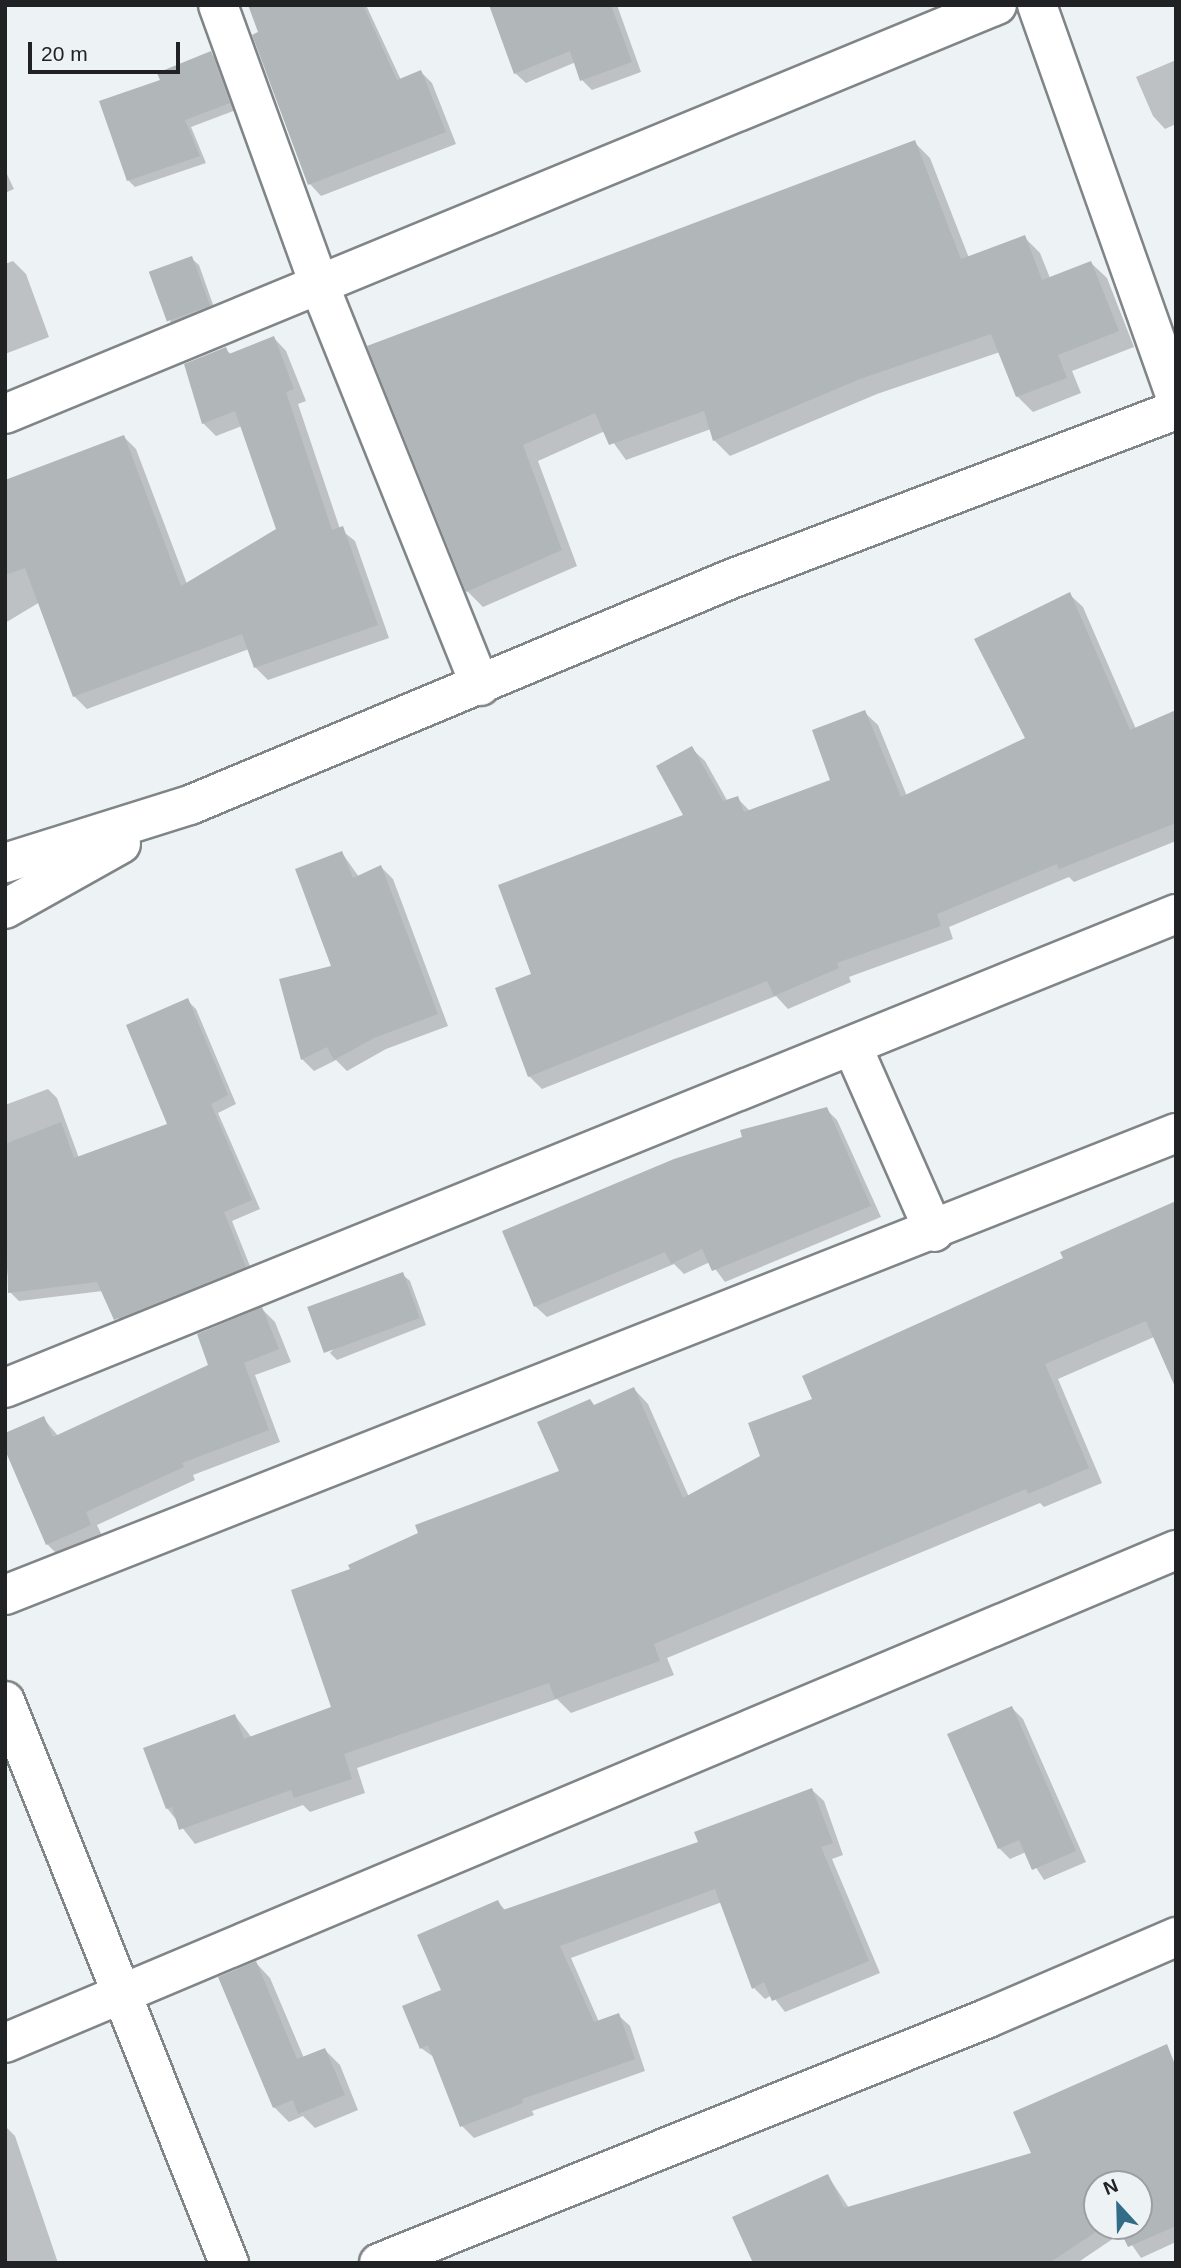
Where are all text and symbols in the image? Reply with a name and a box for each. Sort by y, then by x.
scale bar [32,28,184,72]
text: 20 m [41,42,88,65]
north arrow [1083,2170,1153,2240]
text: N [1100,2175,1121,2199]

